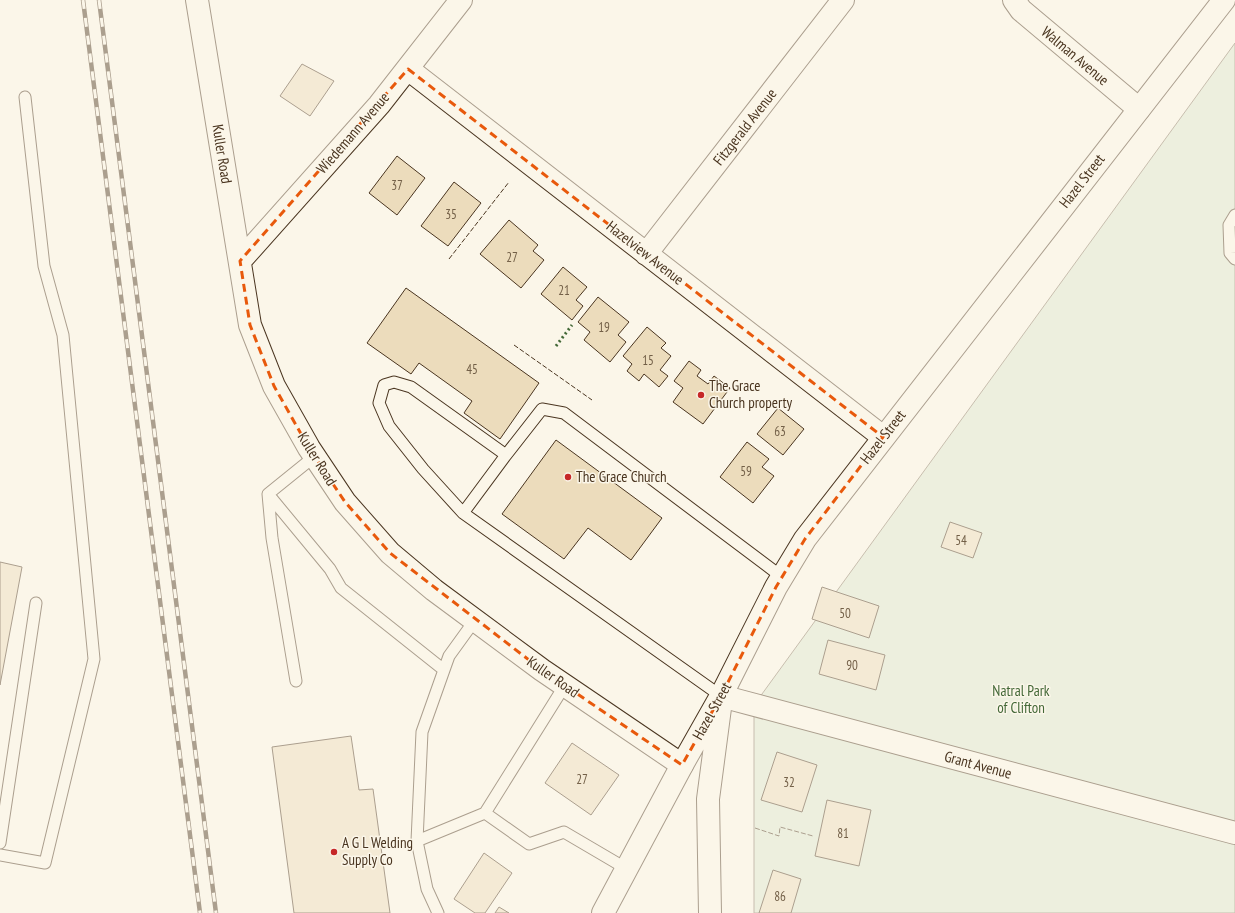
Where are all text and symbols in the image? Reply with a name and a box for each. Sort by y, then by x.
street label: Walman Avenue [1038,22,1113,89]
street label: Fitzgerald Avenue [709,84,780,169]
street label: Wiedemann Avenue [312,88,393,177]
street label: Kuller Road [208,123,237,185]
street label: Hazel Street [1055,150,1109,211]
house number: 37 [391,177,403,194]
house number: 35 [445,206,457,223]
street label: Hazelview Avenue [603,216,688,289]
house number: 27 [506,249,518,266]
house number: 21 [558,282,570,299]
house number: 19 [598,319,610,336]
house number: 15 [642,352,654,369]
house number: 45 [466,361,478,378]
place label: The Grace Church property [709,376,793,412]
marker: The Grace Church property [696,390,706,400]
street label: Hazel Street [856,406,910,467]
house number: 63 [774,423,786,440]
street label: Kuller Road [294,428,341,489]
house number: 59 [740,463,752,480]
place label: The Grace Church [576,467,667,486]
marker: The Grace Church [563,472,573,482]
house number: 54 [955,532,967,549]
house number: 50 [839,605,851,622]
street label: Kuller Road [523,652,583,701]
house number: 90 [846,657,858,674]
street label: Hazel Street [688,679,735,743]
park label: Natral Park of Clifton [992,681,1050,717]
street label: Grant Avenue [942,746,1014,783]
house number: 27 [576,771,588,788]
house number: 32 [783,774,795,791]
house number: 81 [837,825,849,842]
place label: A G L Welding Supply Co [342,833,413,869]
marker: A G L Welding Supply Co [329,847,339,857]
house number: 86 [774,888,786,905]

